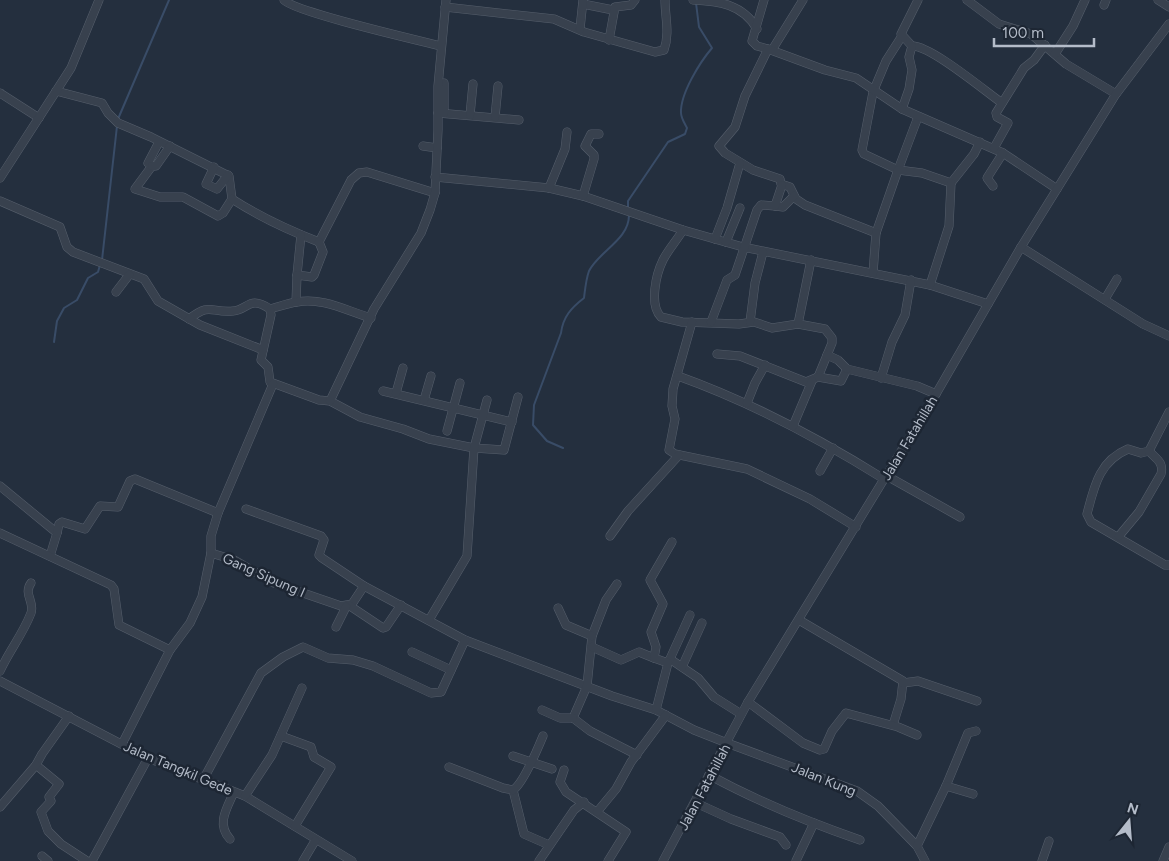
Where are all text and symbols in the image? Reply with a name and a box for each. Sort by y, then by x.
scale bar [994,15,1094,47]
text: 100 m [1002,24,1044,42]
street label: Jalan Fatahillah [878,393,941,483]
street label: Gang Sipung I [220,550,308,601]
street label: Jalan Tangkil Gede [121,738,235,799]
street label: Jalan Fatahillah [675,741,734,833]
street label: Jalan Kung [789,759,859,800]
north arrow [1104,796,1154,846]
text: N [1125,799,1140,819]

